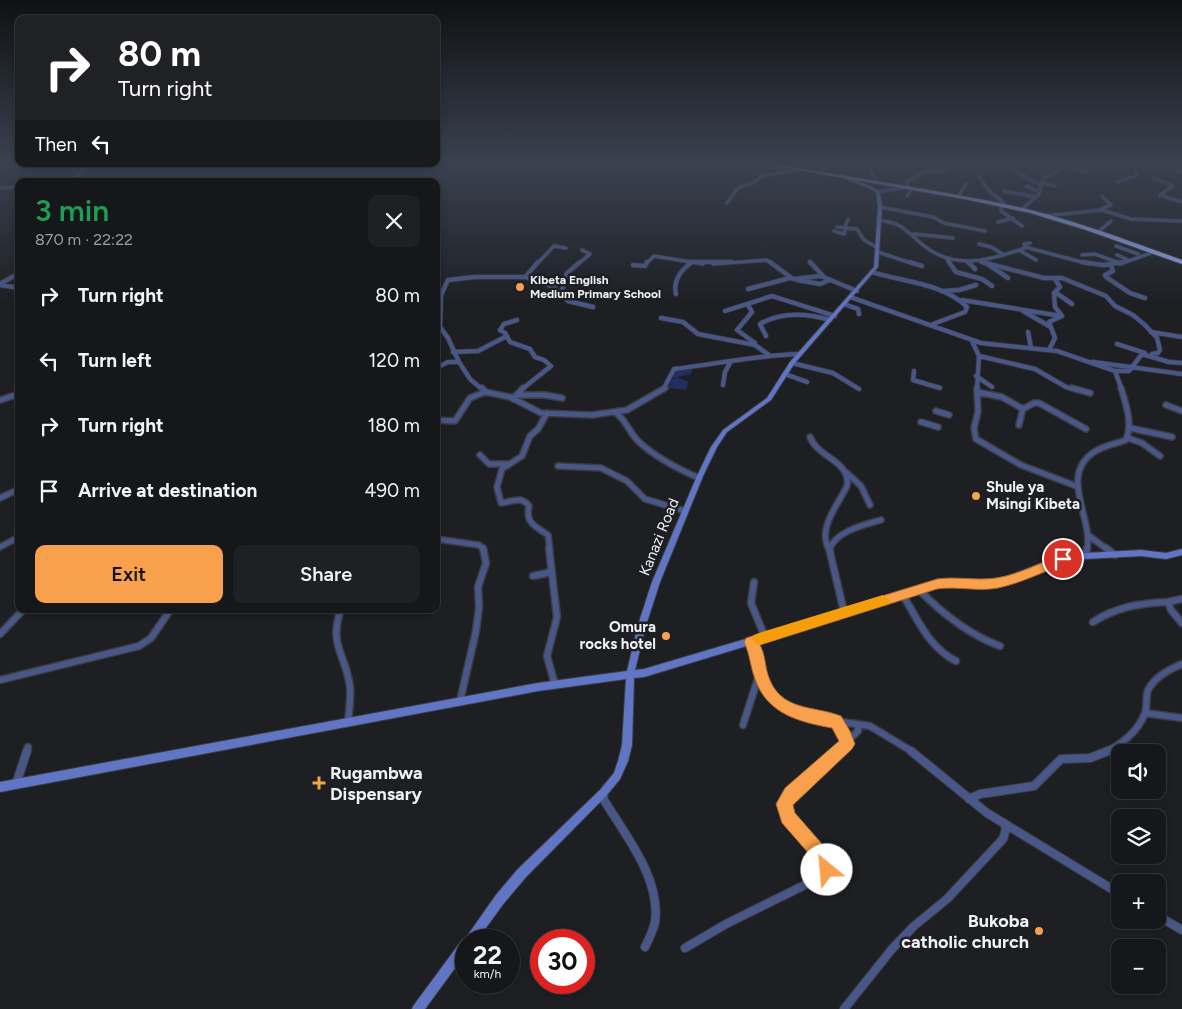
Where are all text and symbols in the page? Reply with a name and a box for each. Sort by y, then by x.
text: 80 m [118,33,201,75]
icon: right [35,35,100,100]
text: Turn right [118,75,213,102]
icon: left [87,130,115,158]
text: Then [35,133,77,156]
text: 3 min [35,192,109,229]
button: close [368,195,420,247]
text: 870 m · 22:22 [35,230,133,249]
place label: Kibeta English Medium Primary School [530,273,661,301]
marker: Kibeta English Medium Primary School [514,281,526,293]
icon: right [35,282,63,310]
text: Turn right [78,284,164,307]
text: 80 m [375,284,420,307]
icon: left [35,347,63,375]
text: Turn left [78,349,152,372]
text: 120 m [368,349,420,372]
icon: right [35,412,63,440]
text: Turn right [78,414,164,437]
text: 180 m [367,414,420,437]
icon: arrive [35,477,63,505]
place label: Shule ya Msingi Kibeta [986,478,1080,513]
text: Arrive at destination [78,479,257,502]
text: 490 m [364,479,420,502]
marker: Shule ya Msingi Kibeta [970,490,982,502]
street label: Kanazi Road [635,496,683,578]
pin [1042,538,1084,580]
button: Exit [35,545,223,603]
button: Share [233,545,420,603]
icon: arrive [1049,545,1077,573]
place label: Omura rocks hotel [580,618,656,653]
marker: Omura rocks hotel [660,630,672,642]
map controls [1111,744,1166,994]
button: sound [1111,744,1166,799]
place label: Rugambwa Dispensary [330,762,423,805]
marker: Rugambwa Dispensary [312,776,326,790]
button: layers [1111,809,1166,864]
position arrow [800,843,852,895]
button: + [1111,874,1166,929]
place label: Bukoba catholic church [901,910,1029,953]
marker: Bukoba catholic church [1033,925,1045,937]
speed limit sign: 30 [530,929,595,994]
button: − [1111,939,1166,994]
text: 22 [473,940,502,970]
text: km/h [474,967,501,981]

